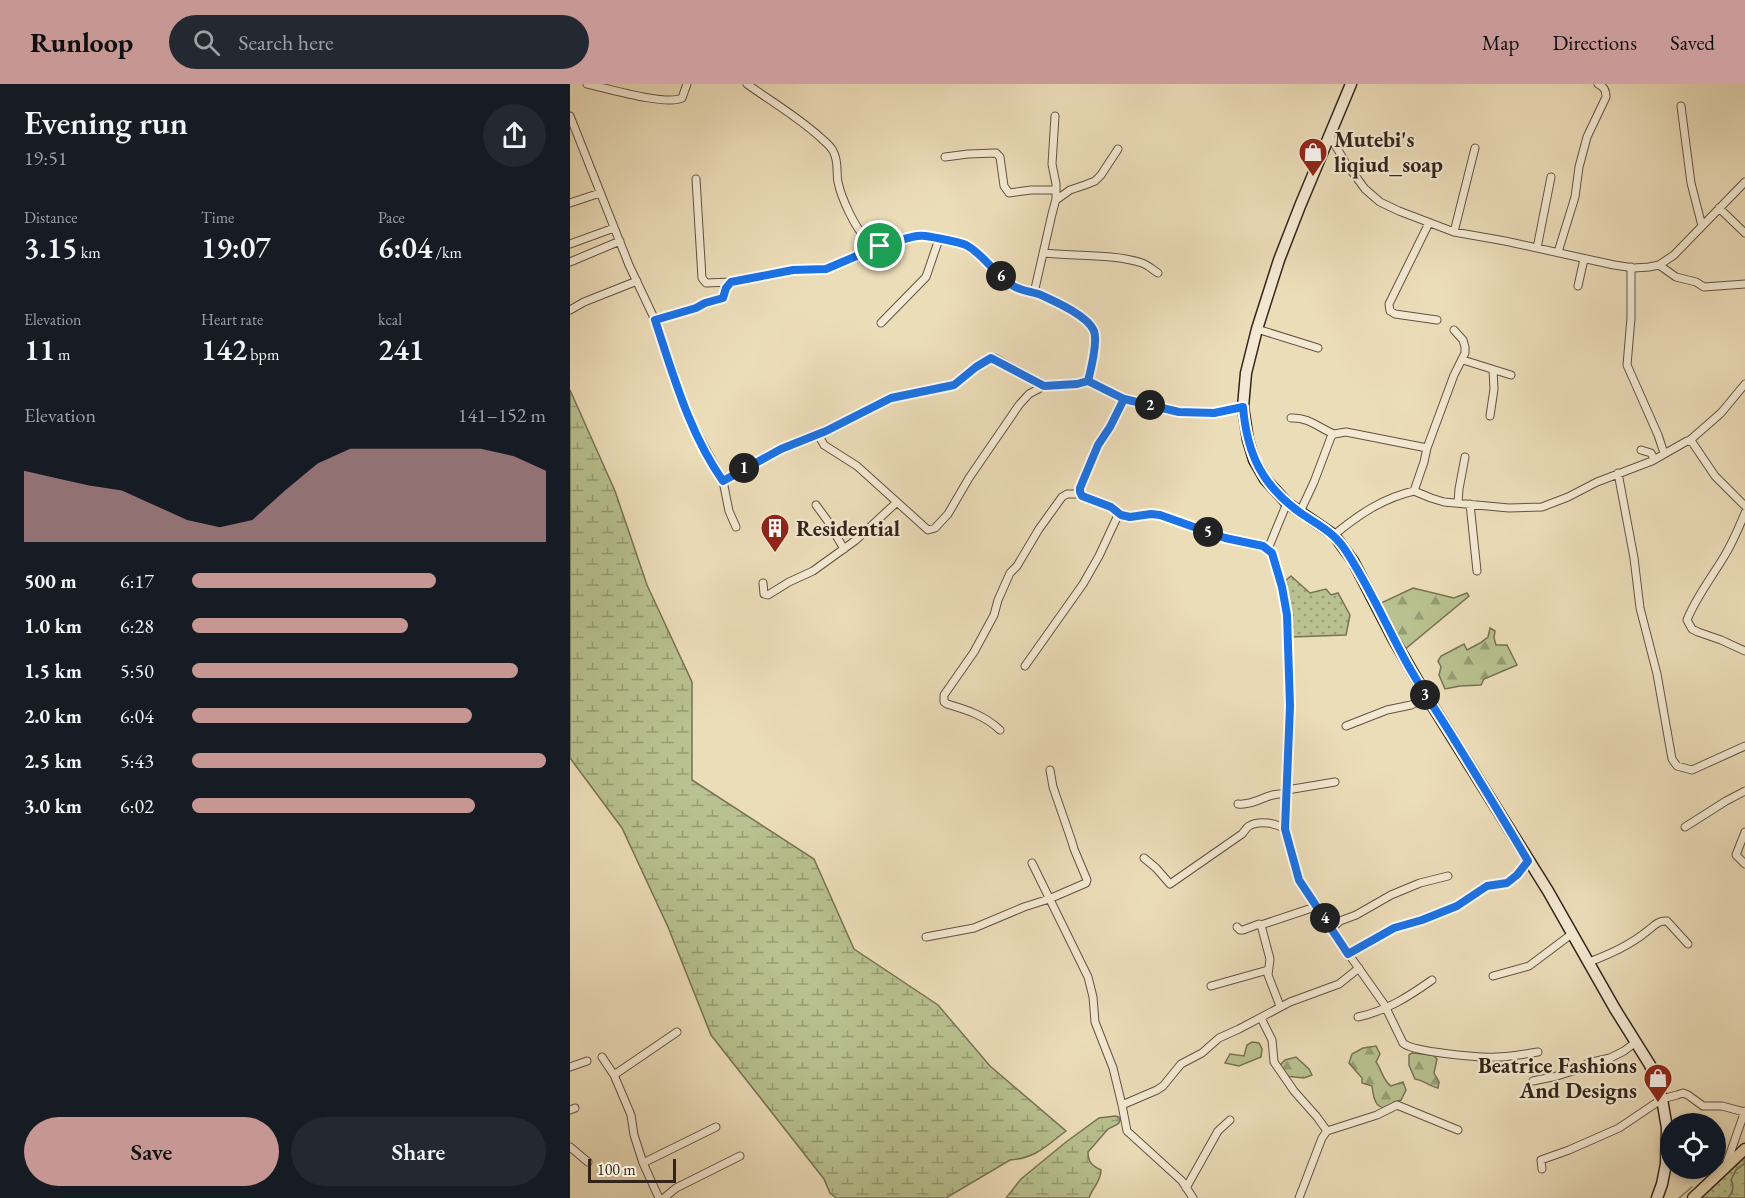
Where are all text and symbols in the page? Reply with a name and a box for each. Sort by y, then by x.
search box [169,15,589,69]
text: Runloop [30,24,133,60]
icon: search [190,26,223,59]
text: Search here [238,28,334,57]
text: Map [1482,29,1519,56]
text: Directions [1552,29,1637,56]
text: Saved [1670,29,1715,56]
text: Evening run [24,101,188,144]
button: share [483,104,546,167]
place label: Mutebi's liqiud_soap [1334,125,1443,179]
shop icon: Mutebi's liqiud_soap [1297,136,1329,178]
text: 19:51 [24,145,67,171]
text: Distance [24,207,77,228]
text: Time [201,207,234,228]
text: Pace [378,207,405,228]
pin [854,220,905,271]
text: 3.15 [24,228,77,267]
text: 19:07 [201,228,271,267]
text: 6:04 [378,228,432,267]
icon: arrive [863,229,896,262]
text: km [77,242,101,263]
text: /km [432,242,462,263]
pin: 6 [986,261,1016,291]
text: 6 [997,265,1005,286]
text: Elevation [24,309,82,330]
text: Heart rate [201,309,263,330]
text: kcal [378,309,402,330]
text: 11 [24,330,55,369]
text: 142 [201,330,247,369]
text: 241 [378,330,424,369]
text: m [55,344,70,365]
text: bpm [247,344,279,365]
pin: 2 [1135,390,1165,420]
text: 2 [1146,394,1154,415]
text: Elevation [24,402,96,428]
text: 141–152 m [458,402,546,428]
pin: 1 [729,453,759,483]
text: 1 [740,457,748,478]
building icon: Residential [759,512,791,554]
place label: Residential [796,514,900,543]
pin: 5 [1193,517,1223,547]
text: 5 [1204,521,1212,542]
text: 500 m [24,568,77,594]
text: 6:17 [120,568,154,594]
text: 1.0 km [24,613,82,639]
text: 6:28 [120,613,154,639]
text: 1.5 km [24,658,82,684]
text: 5:50 [120,658,154,684]
pin: 3 [1410,680,1440,710]
text: 3 [1421,684,1429,705]
text: 2.0 km [24,703,82,729]
text: 6:04 [120,703,154,729]
text: 2.5 km [24,748,82,774]
text: 5:43 [120,748,154,774]
text: 3.0 km [24,793,82,819]
text: 6:02 [120,793,154,819]
pin: 4 [1310,903,1340,933]
text: 4 [1321,907,1329,928]
place label: Beatrice Fashions And Designs [1478,1051,1637,1105]
shop icon: Beatrice Fashions And Designs [1642,1062,1674,1104]
map controls [1660,1113,1726,1179]
button: locate [1660,1113,1726,1179]
button: Save [24,1117,279,1186]
button: Share [291,1117,546,1186]
scale bar [588,1156,676,1184]
text: 100 m [597,1159,636,1180]

